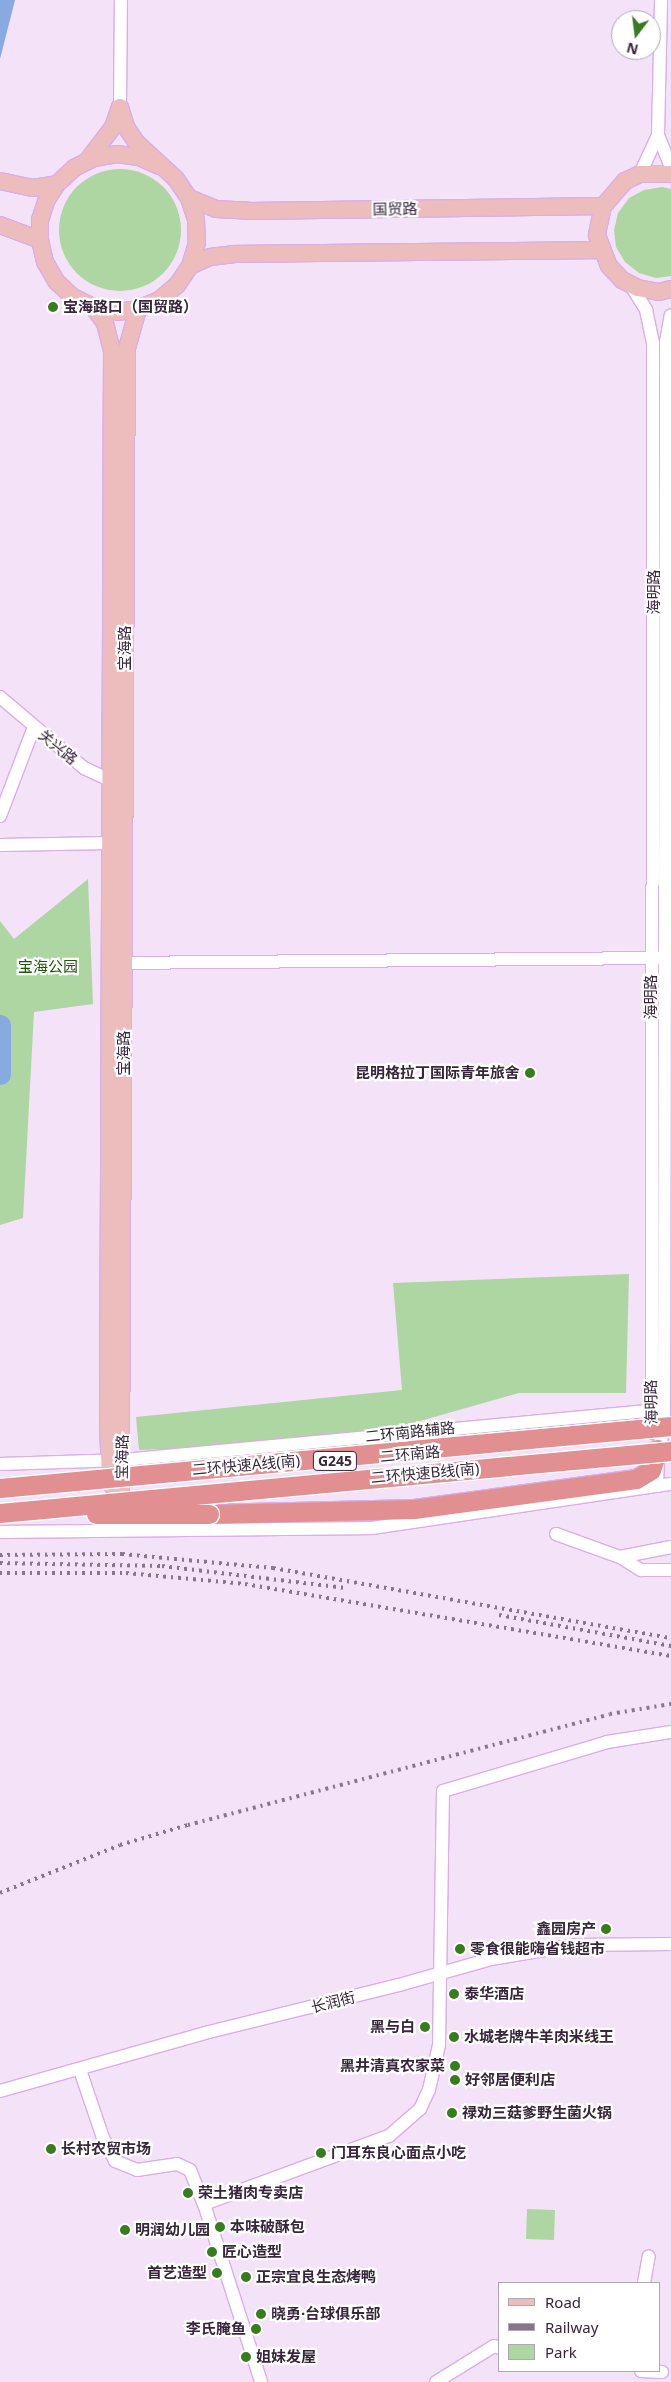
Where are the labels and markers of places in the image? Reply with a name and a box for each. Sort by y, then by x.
place label: 宝海路口（国贸路） [63,298,198,316]
marker: 宝海路口（国贸路） [47,301,59,313]
place label: 昆明格拉丁国际青年旅舍 [355,1064,520,1082]
marker: 昆明格拉丁国际青年旅舍 [524,1067,536,1079]
place label: 鑫园房产 [536,1920,596,1938]
marker: 鑫园房产 [600,1923,612,1935]
place label: 零食很能嗨省钱超市 [470,1940,605,1958]
marker: 零食很能嗨省钱超市 [454,1943,466,1955]
place label: 泰华酒店 [464,1985,524,2003]
marker: 泰华酒店 [448,1988,460,2000]
place label: 黑与白 [370,2018,415,2036]
marker: 黑与白 [419,2021,431,2033]
place label: 水城老牌牛羊肉米线王 [464,2028,614,2046]
marker: 水城老牌牛羊肉米线王 [448,2031,460,2043]
place label: 黑井清真农家菜 [340,2057,445,2075]
marker: 黑井清真农家菜 [449,2060,461,2072]
place label: 好邻居便利店 [465,2071,555,2089]
marker: 好邻居便利店 [449,2074,461,2086]
place label: 禄劝三菇爹野生菌火锅 [462,2104,612,2122]
marker: 禄劝三菇爹野生菌火锅 [446,2107,458,2119]
place label: 长村农贸市场 [61,2140,151,2158]
marker: 长村农贸市场 [45,2143,57,2155]
place label: 门耳东良心面点小吃 [331,2144,466,2162]
marker: 门耳东良心面点小吃 [315,2147,327,2159]
place label: 荣土猪肉专卖店 [198,2184,303,2202]
marker: 荣土猪肉专卖店 [182,2187,194,2199]
place label: 本味破酥包 [230,2218,305,2236]
place label: 明润幼儿园 [135,2221,210,2239]
marker: 本味破酥包 [214,2221,226,2233]
marker: 明润幼儿园 [119,2224,131,2236]
place label: 匠心造型 [222,2243,282,2261]
marker: 匠心造型 [206,2246,218,2258]
place label: 首艺造型 [147,2264,207,2282]
marker: 首艺造型 [211,2267,223,2279]
place label: 正宗宜良生态烤鸭 [256,2268,376,2286]
marker: 正宗宜良生态烤鸭 [240,2271,252,2283]
place label: 晓勇·台球俱乐部 [271,2305,380,2323]
marker: 晓勇·台球俱乐部 [255,2308,267,2320]
place label: 李氏腌鱼 [186,2320,246,2338]
marker: 李氏腌鱼 [250,2323,262,2335]
place label: 姐妹发屋 [256,2348,316,2366]
marker: 姐妹发屋 [240,2351,252,2363]

